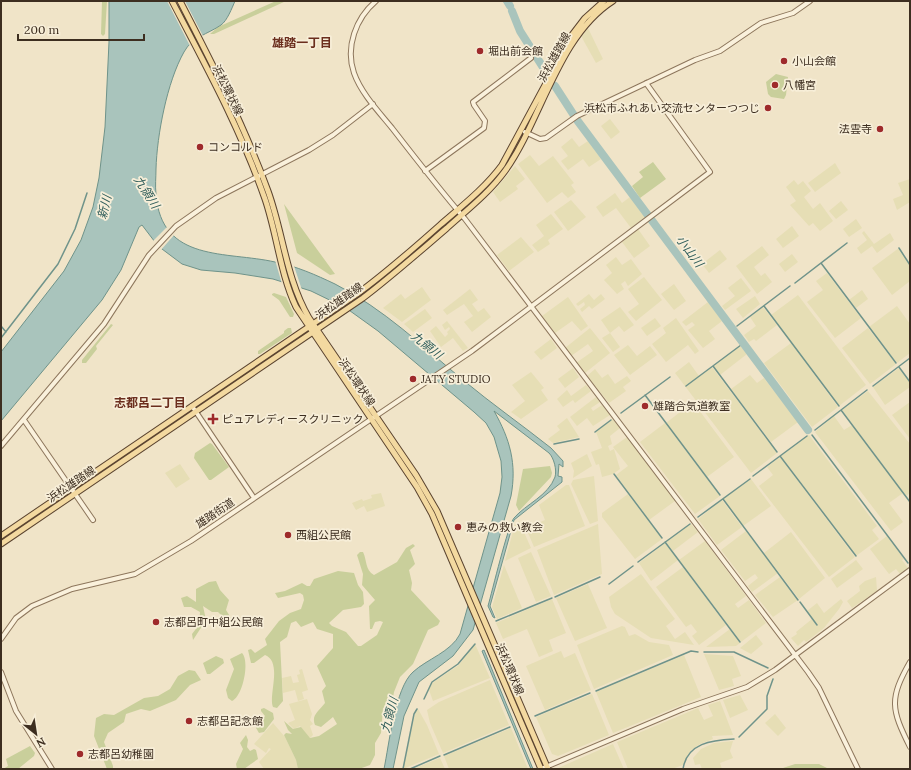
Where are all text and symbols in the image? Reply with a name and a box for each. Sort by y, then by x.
scale bar [18,16,144,42]
text: 200 m [24,22,60,37]
street label: 浜松雄踏線 [535,30,573,84]
district label: 雄踏一丁目 [272,35,332,50]
place label: 堀出前会館 [488,44,543,58]
marker: 堀出前会館 [475,46,485,56]
place label: 小山会館 [792,54,836,68]
marker: 小山会館 [779,56,789,66]
street label: 浜松環状線 [210,62,246,118]
place label: 八幡宮 [783,78,816,92]
marker: 八幡宮 [770,80,780,90]
place label: 浜松市ふれあい交流センターつつじ [584,101,760,115]
marker: 浜松市ふれあい交流センターつつじ [763,103,773,113]
place label: 法雲寺 [839,122,872,136]
marker: 法雲寺 [875,124,885,134]
place label: コンコルド [208,140,263,154]
marker: コンコルド [195,142,205,152]
water label: 九領川 [131,173,164,213]
water label: 新川 [94,192,114,220]
water label: 小山川 [673,232,708,271]
street label: 浜松雄踏線 [312,279,366,323]
water label: 九領川 [408,328,447,363]
street label: 浜松環状線 [336,355,378,409]
place label: JATY STUDIO [420,372,491,386]
marker: JATY STUDIO [408,374,418,384]
district label: 志都呂二丁目 [114,395,186,410]
place label: 雄踏合気道教室 [653,399,730,413]
marker: 雄踏合気道教室 [640,401,650,411]
place label: ピュアレディースクリニック [222,412,363,426]
marker: ピュアレディースクリニック [207,413,219,425]
street label: 浜松雄踏線 [44,463,98,505]
street label: 雄踏街道 [193,495,237,531]
place label: 恵みの救い教会 [466,520,543,534]
marker: 恵みの救い教会 [453,522,463,532]
place label: 西組公民館 [296,528,351,542]
marker: 西組公民館 [283,530,293,540]
place label: 志都呂町中組公民館 [164,615,263,629]
marker: 志都呂町中組公民館 [151,617,161,627]
street label: 浜松環状線 [493,641,527,697]
water label: 九領川 [377,694,401,734]
north arrow [16,714,56,754]
place label: 志都呂記念館 [197,714,263,728]
marker: 志都呂記念館 [184,716,194,726]
text: N [33,734,48,751]
place label: 志都呂幼稚園 [88,747,154,761]
marker: 志都呂幼稚園 [75,749,85,759]

